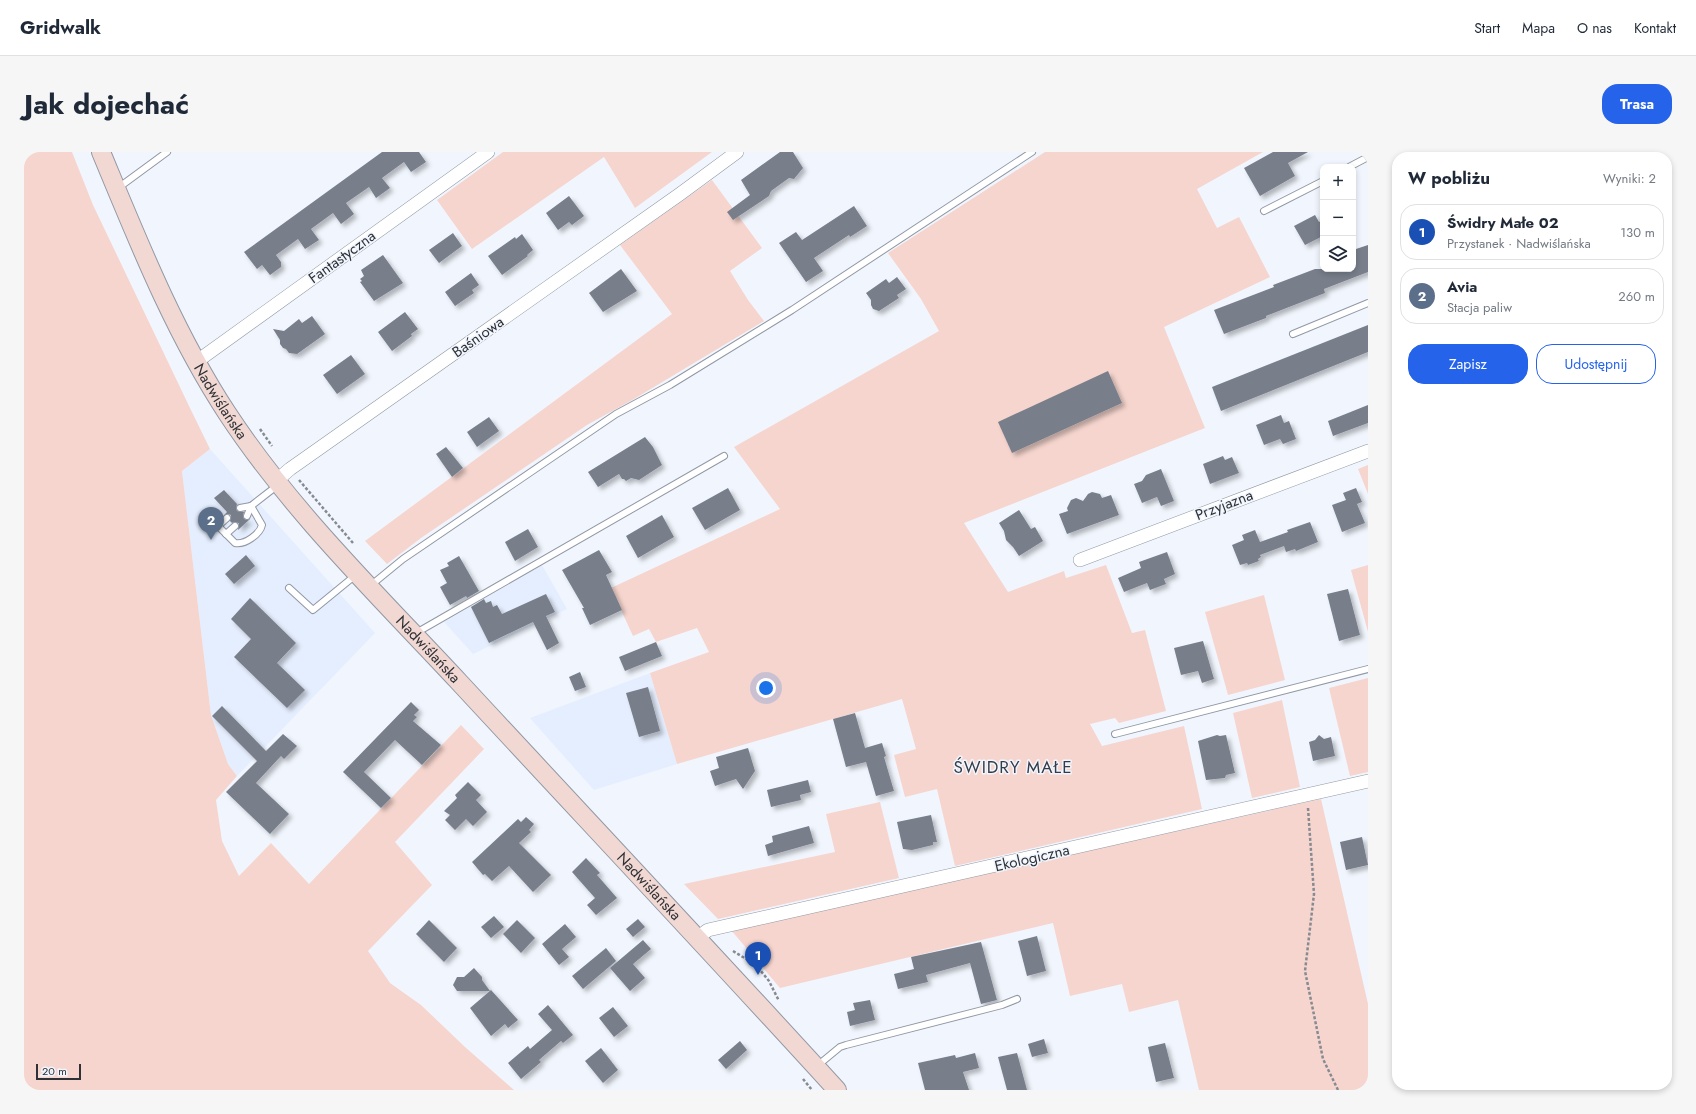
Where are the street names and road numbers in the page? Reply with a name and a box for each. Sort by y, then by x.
street label: Fantastyczna [304,225,380,289]
street label: Baśniowa [448,311,508,363]
street label: Nadwiślańska [188,359,253,444]
street label: Przyjazna [1192,484,1256,526]
street label: Nadwiślańska [391,611,466,688]
street label: Ekologiczna [992,839,1072,877]
street label: Nadwiślańska [612,847,686,925]

